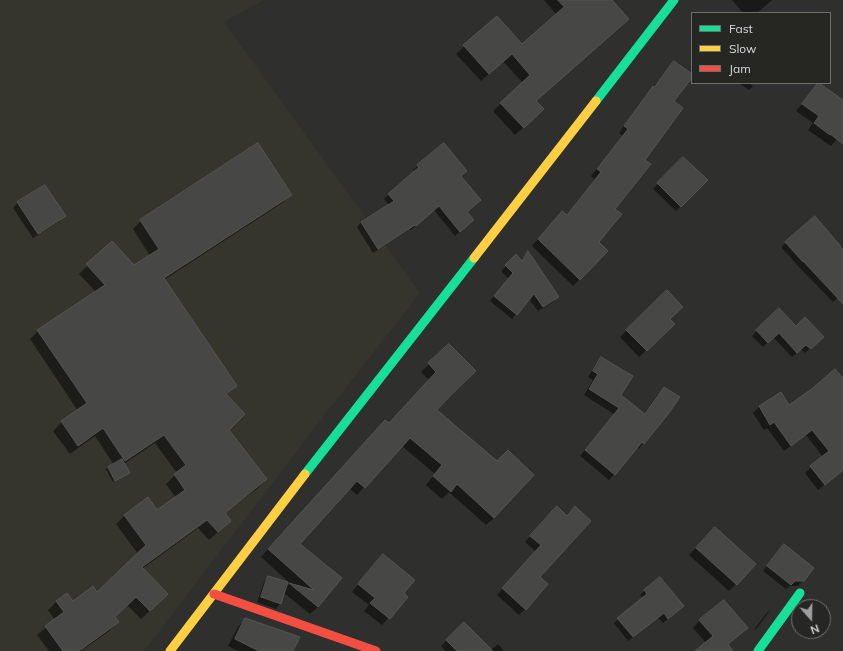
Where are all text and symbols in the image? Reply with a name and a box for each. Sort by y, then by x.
legend [691,12,831,84]
text: Fast [729,21,753,36]
text: Slow [729,41,757,56]
text: Jam [729,61,751,76]
north arrow [791,599,831,639]
text: N [808,621,821,637]

